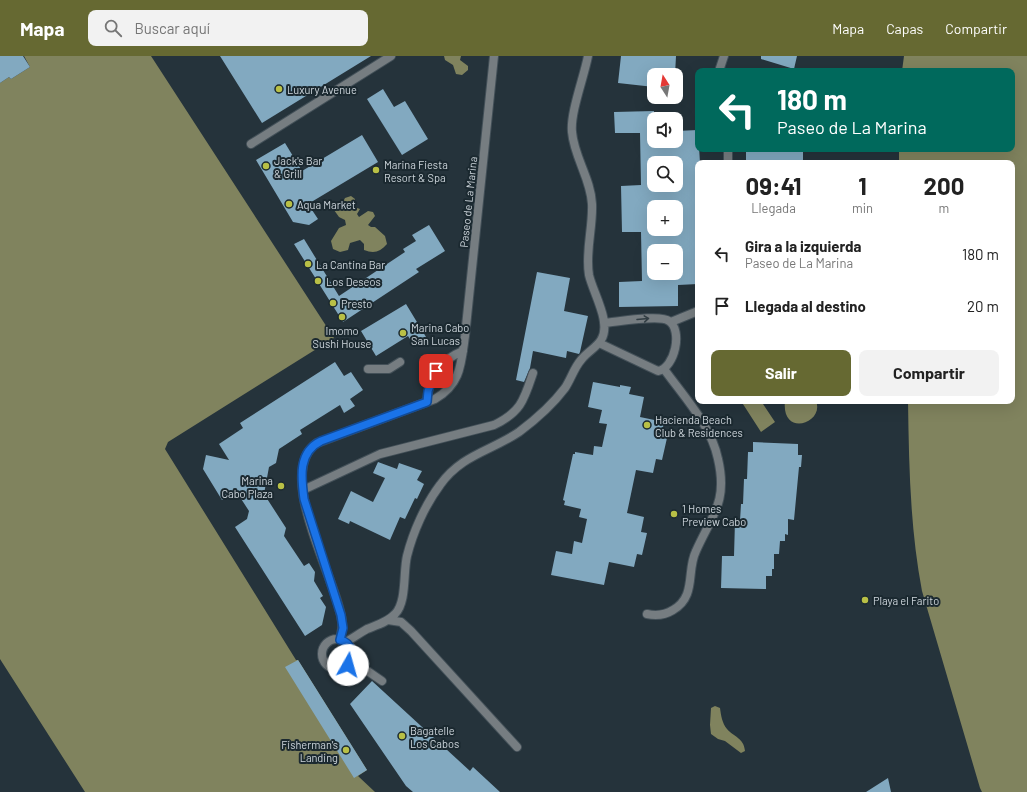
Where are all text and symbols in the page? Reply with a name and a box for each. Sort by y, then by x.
search box [88,10,368,46]
text: Mapa [20,17,64,40]
icon: search [102,17,124,39]
text: Buscar aquí [134,19,210,37]
text: Mapa [832,20,864,37]
text: Capas [886,20,923,37]
text: Compartir [945,20,1007,37]
north arrow [647,68,683,104]
map controls [647,68,683,280]
text: 180 m [777,82,847,116]
place label: Luxury Avenue [287,83,357,96]
marker: Luxury Avenue [274,84,284,94]
icon: left [711,84,763,136]
button: sound [647,112,683,148]
text: Paseo de La Marina [777,116,927,138]
place label: Jack's Bar & Grill [274,154,322,180]
street label: Paseo de La Marina [457,156,479,248]
button: search [647,156,683,192]
place label: Marina Fiesta Resort & Spa [384,158,448,184]
marker: Jack's Bar & Grill [261,161,271,171]
marker: Marina Fiesta Resort & Spa [371,165,381,175]
text: 09:41 [746,171,801,200]
text: 1 [858,171,867,200]
text: 200 [924,171,964,200]
place label: Aqua Market [297,198,356,211]
marker: Aqua Market [284,199,294,209]
button: + [647,200,683,236]
text: Llegada [751,200,796,216]
text: min [852,200,873,216]
text: m [939,200,949,216]
text: Gira a la izquierda [745,237,861,255]
icon: left [711,243,733,265]
button: − [647,244,683,280]
text: 180 m [962,245,999,263]
text: Paseo de La Marina [745,255,853,271]
place label: La Cantina Bar [316,258,385,271]
marker: La Cantina Bar [303,259,313,269]
place label: Los Deseos [326,275,381,288]
marker: Los Deseos [313,276,323,286]
icon: arrive [711,295,733,317]
place label: Presto [341,297,372,310]
text: Llegada al destino [745,297,866,315]
text: 20 m [967,297,999,315]
marker: Presto [328,298,338,308]
marker: Imomo Sushi House [337,312,347,322]
one-way arrow [636,316,649,323]
place label: Marina Cabo San Lucas [411,321,469,347]
place label: Imomo Sushi House [313,324,372,350]
marker: Marina Cabo San Lucas [398,328,408,338]
button: Salir [711,350,851,396]
button: Compartir [859,350,999,396]
pin [419,354,453,388]
icon: arrive [425,360,447,382]
place label: Hacienda Beach Club & Residences [655,413,743,439]
marker: Hacienda Beach Club & Residences [642,420,652,430]
place label: Marina Cabo Plaza [221,474,273,500]
marker: Marina Cabo Plaza [276,481,286,491]
place label: 1 Homes Preview Cabo [682,502,746,528]
marker: 1 Homes Preview Cabo [669,509,679,519]
place label: Playa el Farito [873,594,939,607]
marker: Playa el Farito [860,595,870,605]
position arrow [327,644,369,686]
place label: Bagatelle Los Cabos [410,724,459,750]
marker: Bagatelle Los Cabos [397,731,407,741]
place label: Fisherman’s Landing [281,738,338,764]
marker: Fisherman’s Landing [341,745,351,755]

